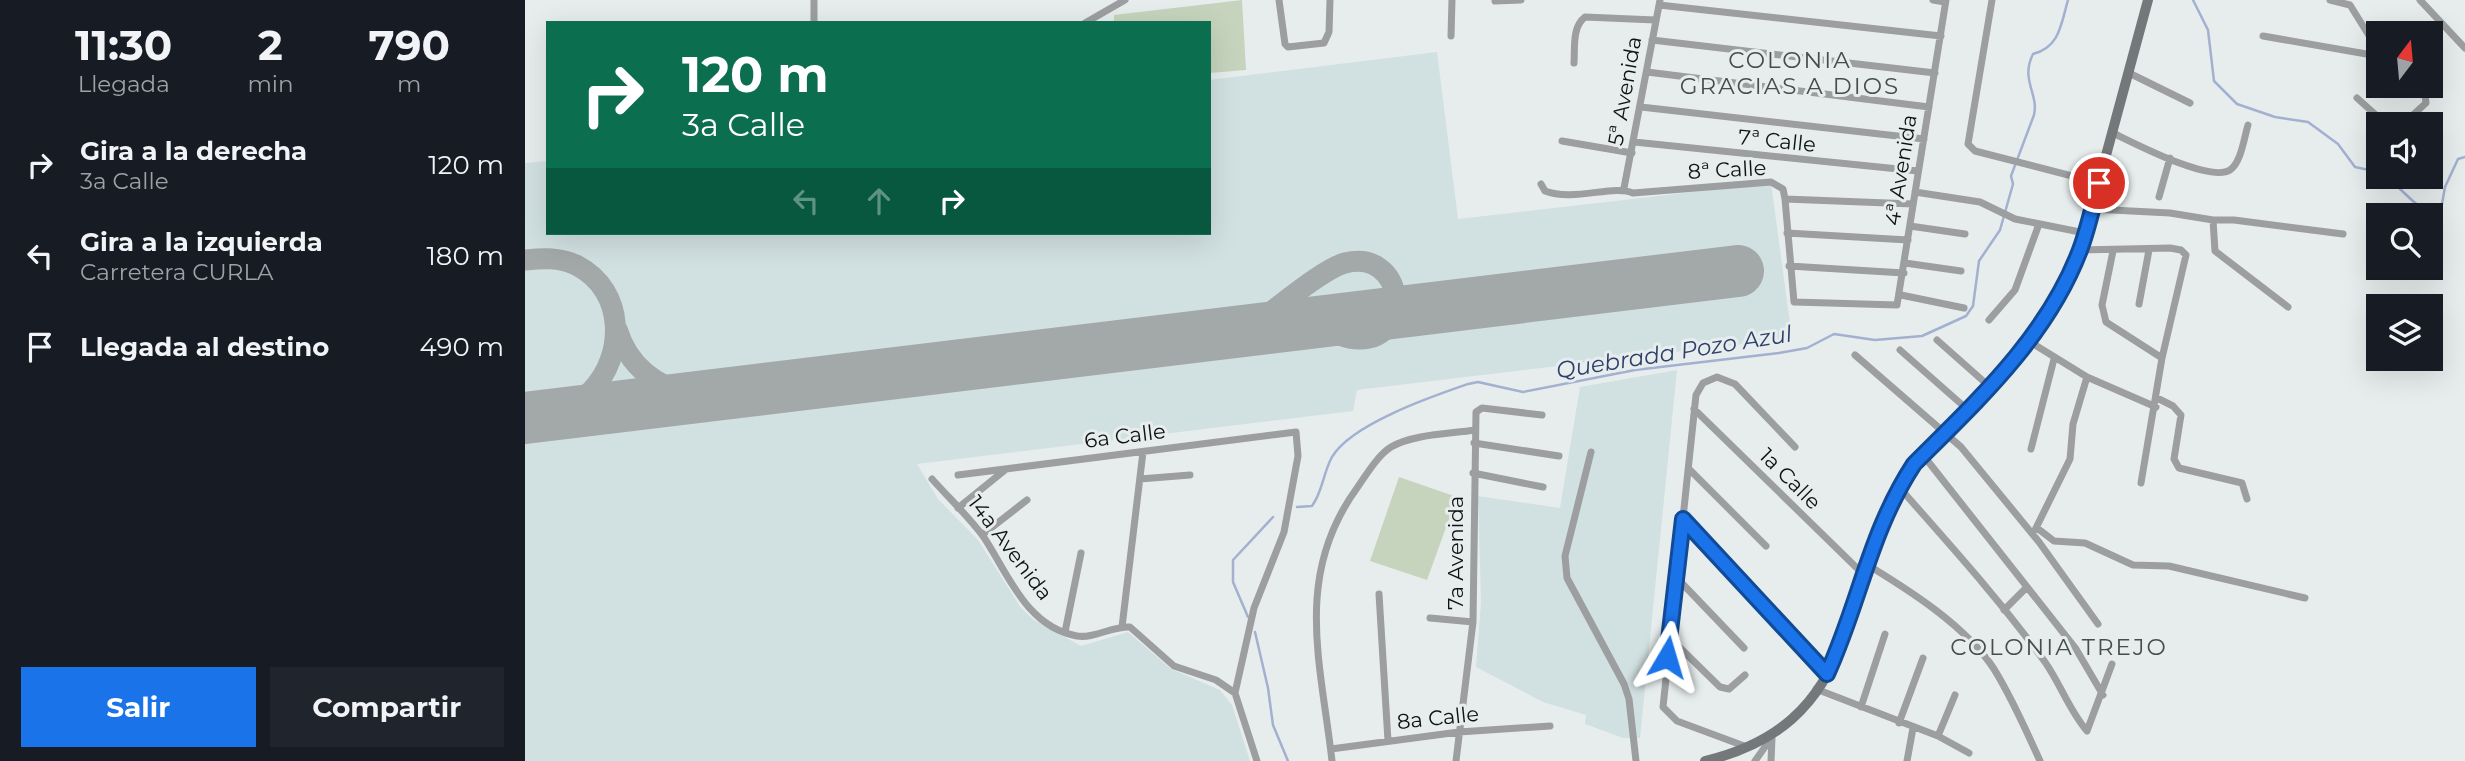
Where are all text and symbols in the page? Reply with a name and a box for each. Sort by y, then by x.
text: 11:30 [75,19,172,71]
text: 2 [258,19,283,71]
text: 790 [369,19,450,71]
north arrow [2366,21,2443,98]
map controls [2366,21,2443,371]
street label: 5ª Avenida [1603,34,1646,147]
text: 120 m [682,45,829,104]
district label: COLONIA GRACIAS A DIOS [1680,46,1900,100]
icon: right [567,49,658,140]
text: Llegada [78,70,170,98]
text: min [247,70,294,98]
text: m [397,70,421,98]
text: 3a Calle [682,105,805,144]
button: sound [2366,112,2443,189]
street label: 4ª Avenida [1879,113,1922,227]
street label: 7ª Calle [1737,124,1817,157]
text: Gira a la derecha [80,135,307,167]
icon: right [21,146,59,184]
text: 120 m [428,149,504,181]
pin [2069,153,2129,213]
street label: 8ª Calle [1687,155,1767,184]
icon: arrive [2080,164,2118,202]
text: 3a Calle [80,167,169,195]
icon: left [787,182,825,220]
icon: ahead [860,182,898,220]
icon: right [933,182,971,220]
button: search [2366,203,2443,280]
text: Gira a la izquierda [80,226,323,258]
icon: left [21,237,59,275]
text: 180 m [426,240,504,272]
text: Carretera CURLA [80,258,273,286]
button: layers [2366,294,2443,371]
water label: Quebrada Pozo Azul [1554,319,1795,384]
icon: arrive [21,328,59,366]
text: Llegada al destino [80,331,329,363]
text: 490 m [420,331,504,363]
street label: 6a Calle [1083,418,1167,453]
street label: 1a Calle [1754,443,1826,515]
street label: 14a Avenida [963,490,1058,605]
street label: 7a Avenida [1443,496,1468,610]
position arrow [1630,620,1704,694]
district label: COLONIA TREJO [1950,633,2168,661]
button: Salir [21,667,256,747]
button: Compartir [270,667,504,747]
street label: 8a Calle [1396,701,1480,734]

